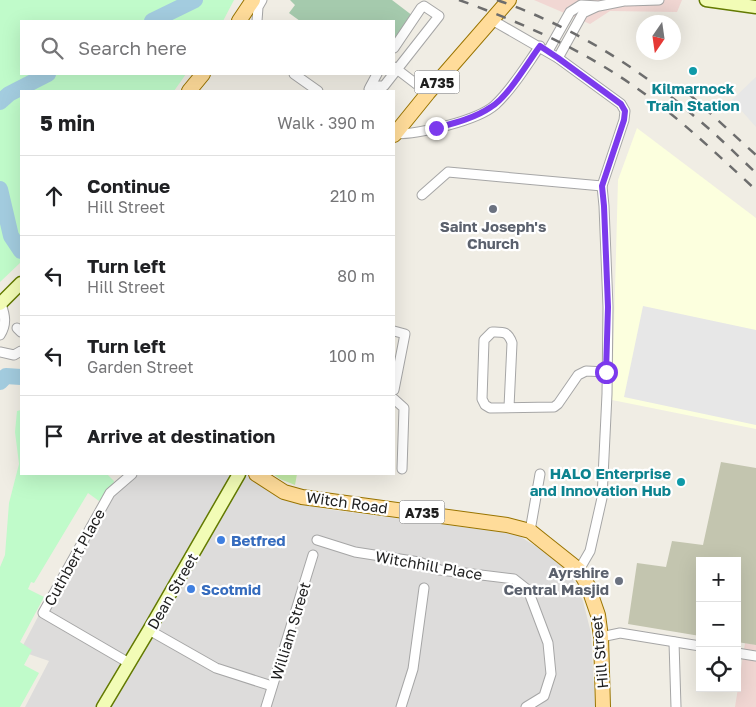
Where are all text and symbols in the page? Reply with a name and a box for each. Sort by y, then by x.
north arrow [636,15,681,60]
search box [20,20,395,75]
icon: search [38,34,66,62]
text: Search here [78,36,187,59]
marker: Kilmarnock Train Station [687,65,699,77]
road number: A735 [414,70,460,94]
place label: Kilmarnock Train Station [646,79,740,114]
text: 5 min [40,110,95,136]
text: Walk · 390 m [277,113,375,133]
route end [425,117,448,140]
text: Continue [87,174,170,197]
icon: ahead [40,182,68,210]
text: 210 m [330,186,375,206]
text: Hill Street [87,197,165,217]
marker: Saint Joseph's Church [487,203,499,215]
place label: Saint Joseph's Church [440,217,546,252]
text: Turn left [87,254,166,277]
icon: left [40,262,68,290]
text: 80 m [337,266,375,286]
text: Hill Street [87,277,165,297]
text: Turn left [87,334,166,357]
icon: left [40,342,68,370]
text: 100 m [329,346,375,366]
text: Garden Street [87,357,194,377]
route start [595,361,618,384]
icon: arrive [40,422,68,450]
text: Arrive at destination [87,424,275,447]
place label: HALO Enterprise and Innovation Hub [530,464,671,499]
marker: HALO Enterprise and Innovation Hub [675,476,687,488]
street label: Witch Road [305,487,389,517]
road number: A735 [400,501,444,524]
street label: Cuthbert Place [40,505,108,609]
place label: Betfred [231,531,286,549]
marker: Betfred [215,534,227,546]
street label: Witchhill Place [374,547,484,583]
street label: Dean Street [143,550,201,632]
map controls [696,557,741,692]
button: + [696,557,741,602]
place label: Ayrshire Central Masjid [503,563,609,598]
marker: Ayrshire Central Masjid [613,575,625,587]
place label: Scotmid [201,580,261,598]
street label: William Street [266,580,314,682]
marker: Scotmid [185,583,197,595]
button: − [696,602,741,647]
street label: Hill Street [587,615,611,689]
button: locate [696,647,741,692]

